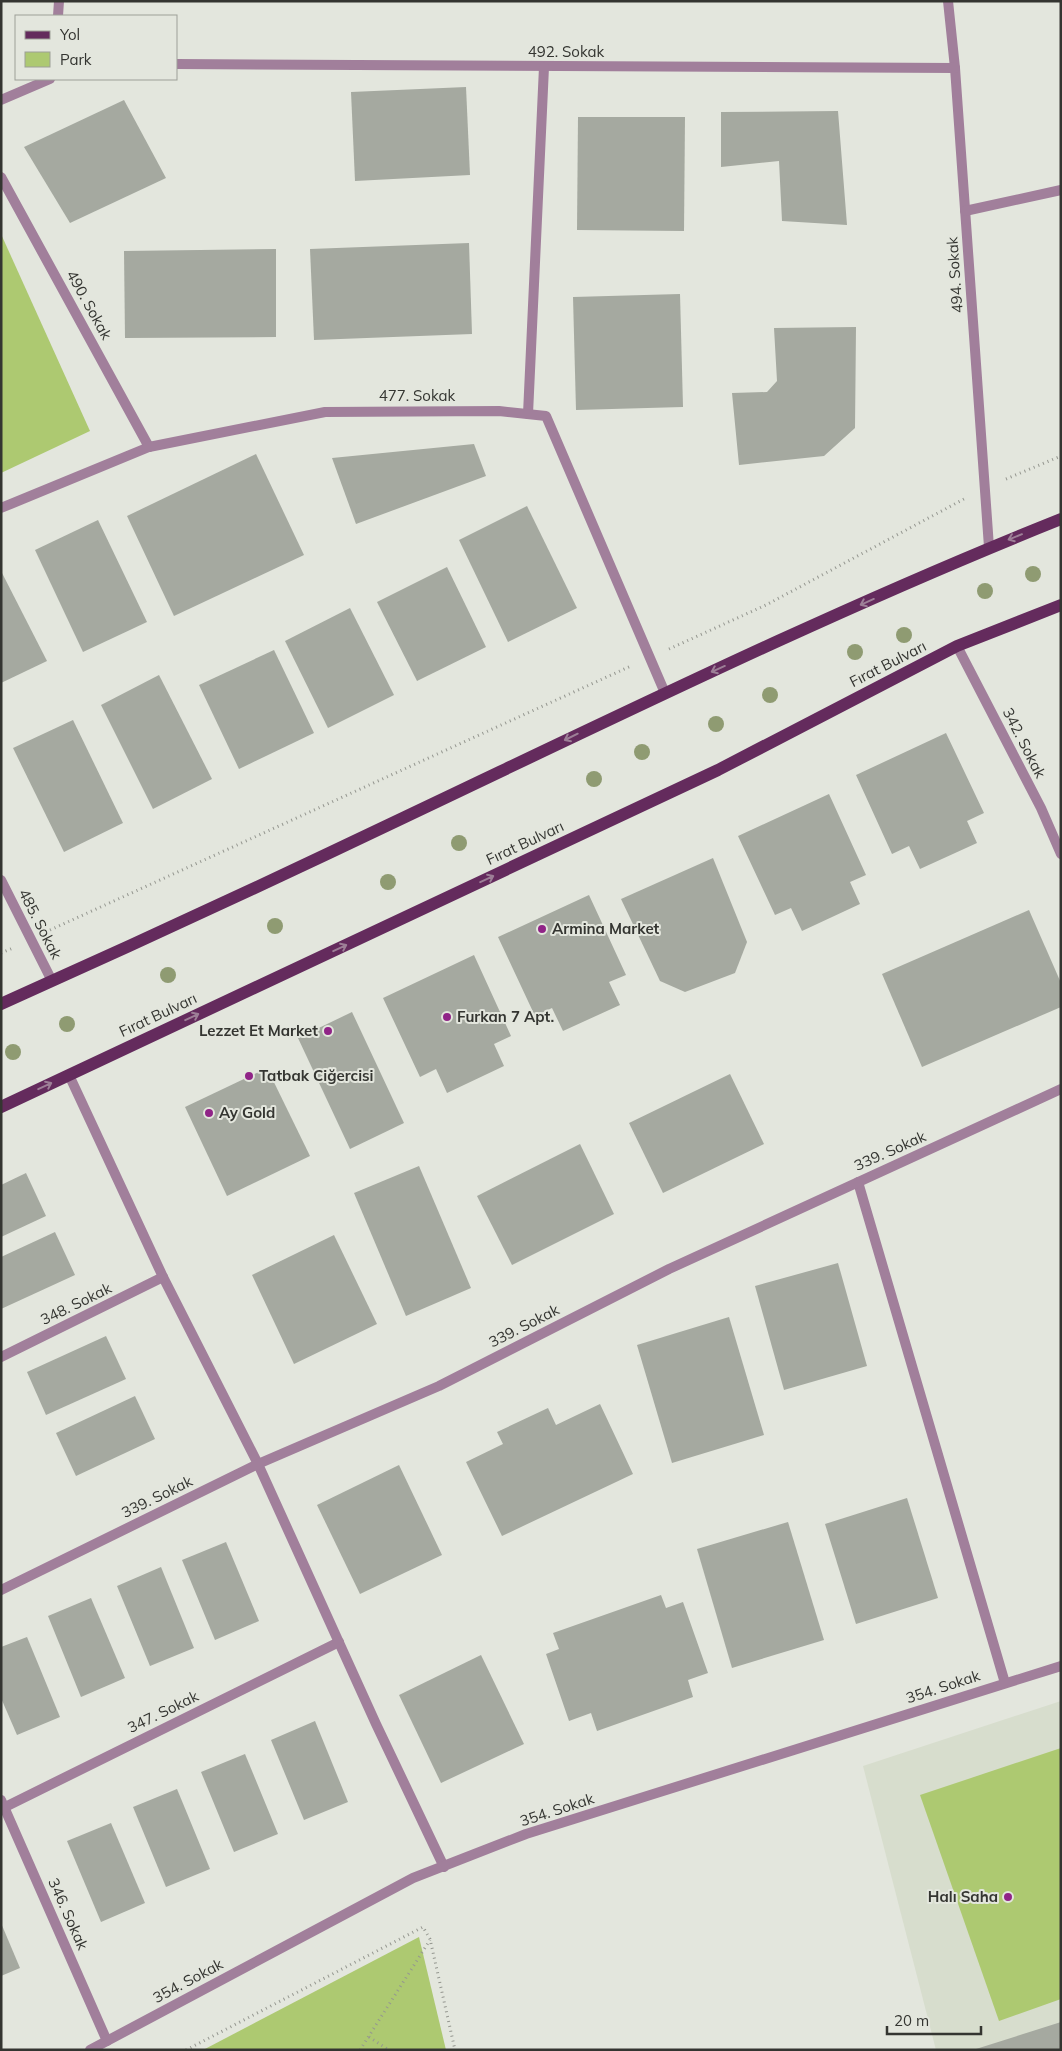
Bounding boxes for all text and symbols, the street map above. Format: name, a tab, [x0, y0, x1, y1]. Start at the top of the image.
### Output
legend	[15, 15, 178, 80]
text: Yol	[59, 25, 80, 44]
street label: 492. Sokak	[528, 42, 605, 61]
text: Park	[60, 50, 92, 69]
street label: 494. Sokak	[942, 236, 967, 314]
street label: 490. Sokak	[63, 267, 116, 343]
street label: 477. Sokak	[379, 386, 456, 405]
one-way arrow	[1008, 533, 1023, 542]
one-way arrow	[860, 598, 875, 608]
street label: Fırat Bulvarı	[846, 636, 929, 691]
one-way arrow	[711, 664, 726, 674]
street label: 342. Sokak	[999, 704, 1050, 781]
one-way arrow	[564, 733, 579, 743]
street label: Fırat Bulvarı	[483, 816, 567, 869]
one-way arrow	[479, 874, 494, 883]
street label: 485. Sokak	[15, 885, 66, 962]
place label: Armina Market	[552, 919, 660, 938]
marker: Armina Market	[536, 923, 548, 935]
one-way arrow	[332, 943, 347, 953]
street label: Fırat Bulvarı	[116, 988, 200, 1041]
place label: Furkan 7 Apt.	[457, 1007, 554, 1026]
one-way arrow	[184, 1011, 199, 1021]
marker: Furkan 7 Apt.	[441, 1011, 453, 1023]
place label: Lezzet Et Market	[199, 1021, 318, 1040]
marker: Lezzet Et Market	[322, 1025, 334, 1037]
place label: Tatbak Ciğercisi	[259, 1066, 374, 1085]
marker: Tatbak Ciğercisi	[243, 1070, 255, 1082]
one-way arrow	[38, 1081, 53, 1091]
place label: Ay Gold	[219, 1103, 275, 1122]
marker: Ay Gold	[203, 1107, 215, 1119]
street label: 339. Sokak	[851, 1126, 929, 1175]
street label: 348. Sokak	[37, 1278, 115, 1329]
street label: 339. Sokak	[485, 1300, 562, 1351]
street label: 339. Sokak	[118, 1471, 196, 1522]
street label: 354. Sokak	[903, 1666, 982, 1707]
street label: 347. Sokak	[124, 1686, 202, 1737]
street label: 354. Sokak	[517, 1789, 596, 1830]
street label: 346. Sokak	[44, 1875, 93, 1953]
place label: Halı Saha	[928, 1887, 998, 1906]
marker: Halı Saha	[1002, 1891, 1014, 1903]
street label: 354. Sokak	[149, 1954, 226, 2007]
scale bar	[887, 2004, 981, 2036]
text: 20 m	[894, 2011, 929, 2030]

